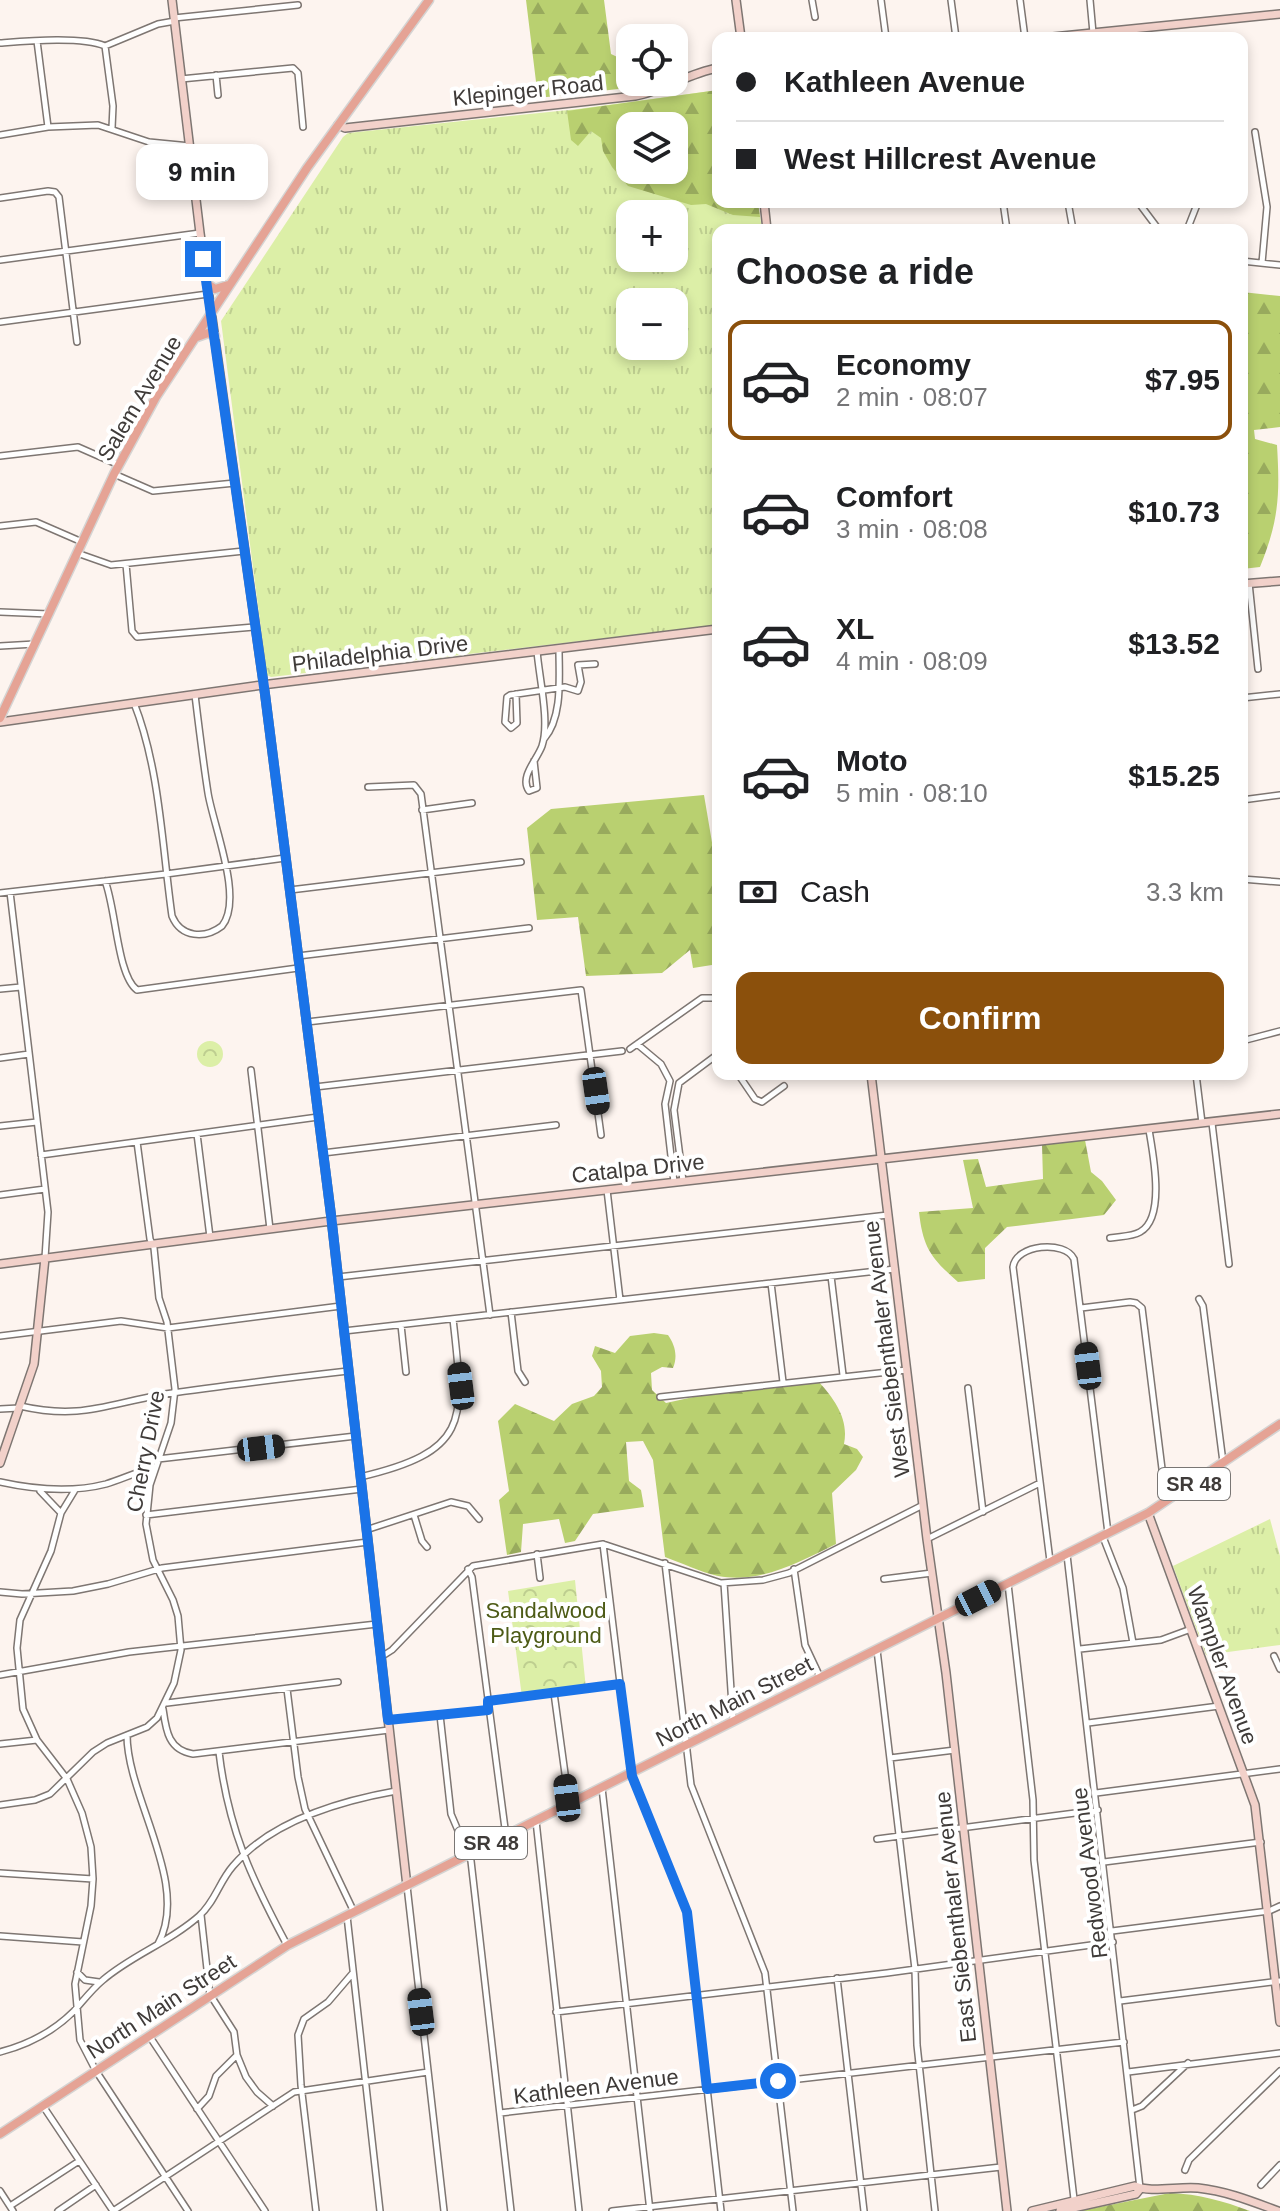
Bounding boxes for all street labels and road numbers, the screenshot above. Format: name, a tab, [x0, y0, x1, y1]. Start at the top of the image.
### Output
street label: Klepinger Road	[451, 70, 605, 111]
street label: Salem Avenue	[92, 331, 187, 465]
street label: Philadelphia Drive	[291, 630, 470, 677]
street label: Catalpa Drive	[570, 1149, 706, 1188]
street label: West Siebenthaler Avenue	[858, 1219, 915, 1479]
street label: Cherry Drive	[121, 1388, 170, 1514]
road number: SR 48	[1158, 1468, 1230, 1500]
street label: Wampler Avenue	[1182, 1583, 1263, 1748]
street label: North Main Street	[652, 1651, 817, 1752]
street label: Redwood Avenue	[1067, 1786, 1112, 1960]
street label: East Siebenthaler Avenue	[930, 1790, 981, 2044]
road number: SR 48	[455, 1827, 527, 1859]
street label: North Main Street	[82, 1949, 240, 2064]
street label: Kathleen Avenue	[512, 2064, 680, 2109]

